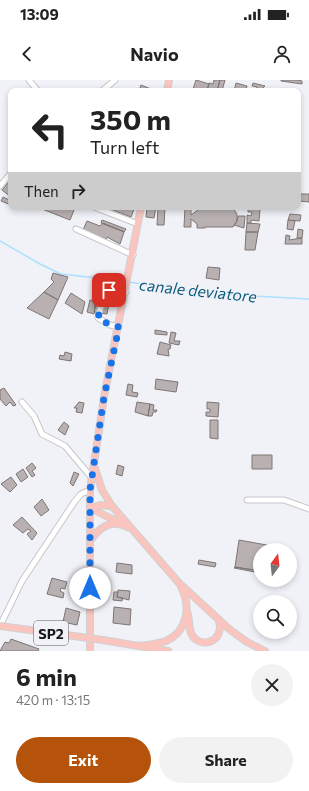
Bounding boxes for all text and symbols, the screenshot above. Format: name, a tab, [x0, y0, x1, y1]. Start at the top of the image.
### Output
text: 13:09	[20, 5, 59, 23]
icon: back	[16, 43, 38, 65]
text: Navio	[130, 43, 179, 65]
icon: person	[271, 43, 293, 65]
text: 350 m	[90, 102, 171, 136]
icon: left	[24, 104, 76, 156]
text: Turn left	[90, 136, 159, 158]
icon: right	[67, 180, 89, 202]
text: Then	[24, 182, 59, 200]
pin	[92, 273, 126, 307]
water label: canale deviatore	[138, 274, 258, 306]
icon: arrive	[98, 279, 120, 301]
north arrow	[253, 543, 297, 587]
map controls	[253, 543, 297, 639]
position arrow	[69, 567, 111, 609]
button: search	[253, 595, 297, 639]
road number: SP2	[34, 621, 68, 645]
text: 6 min	[16, 662, 77, 691]
button: close	[251, 664, 293, 706]
text: 420 m · 13:15	[16, 692, 90, 708]
button: Exit	[16, 737, 151, 783]
button: Share	[159, 737, 293, 783]

